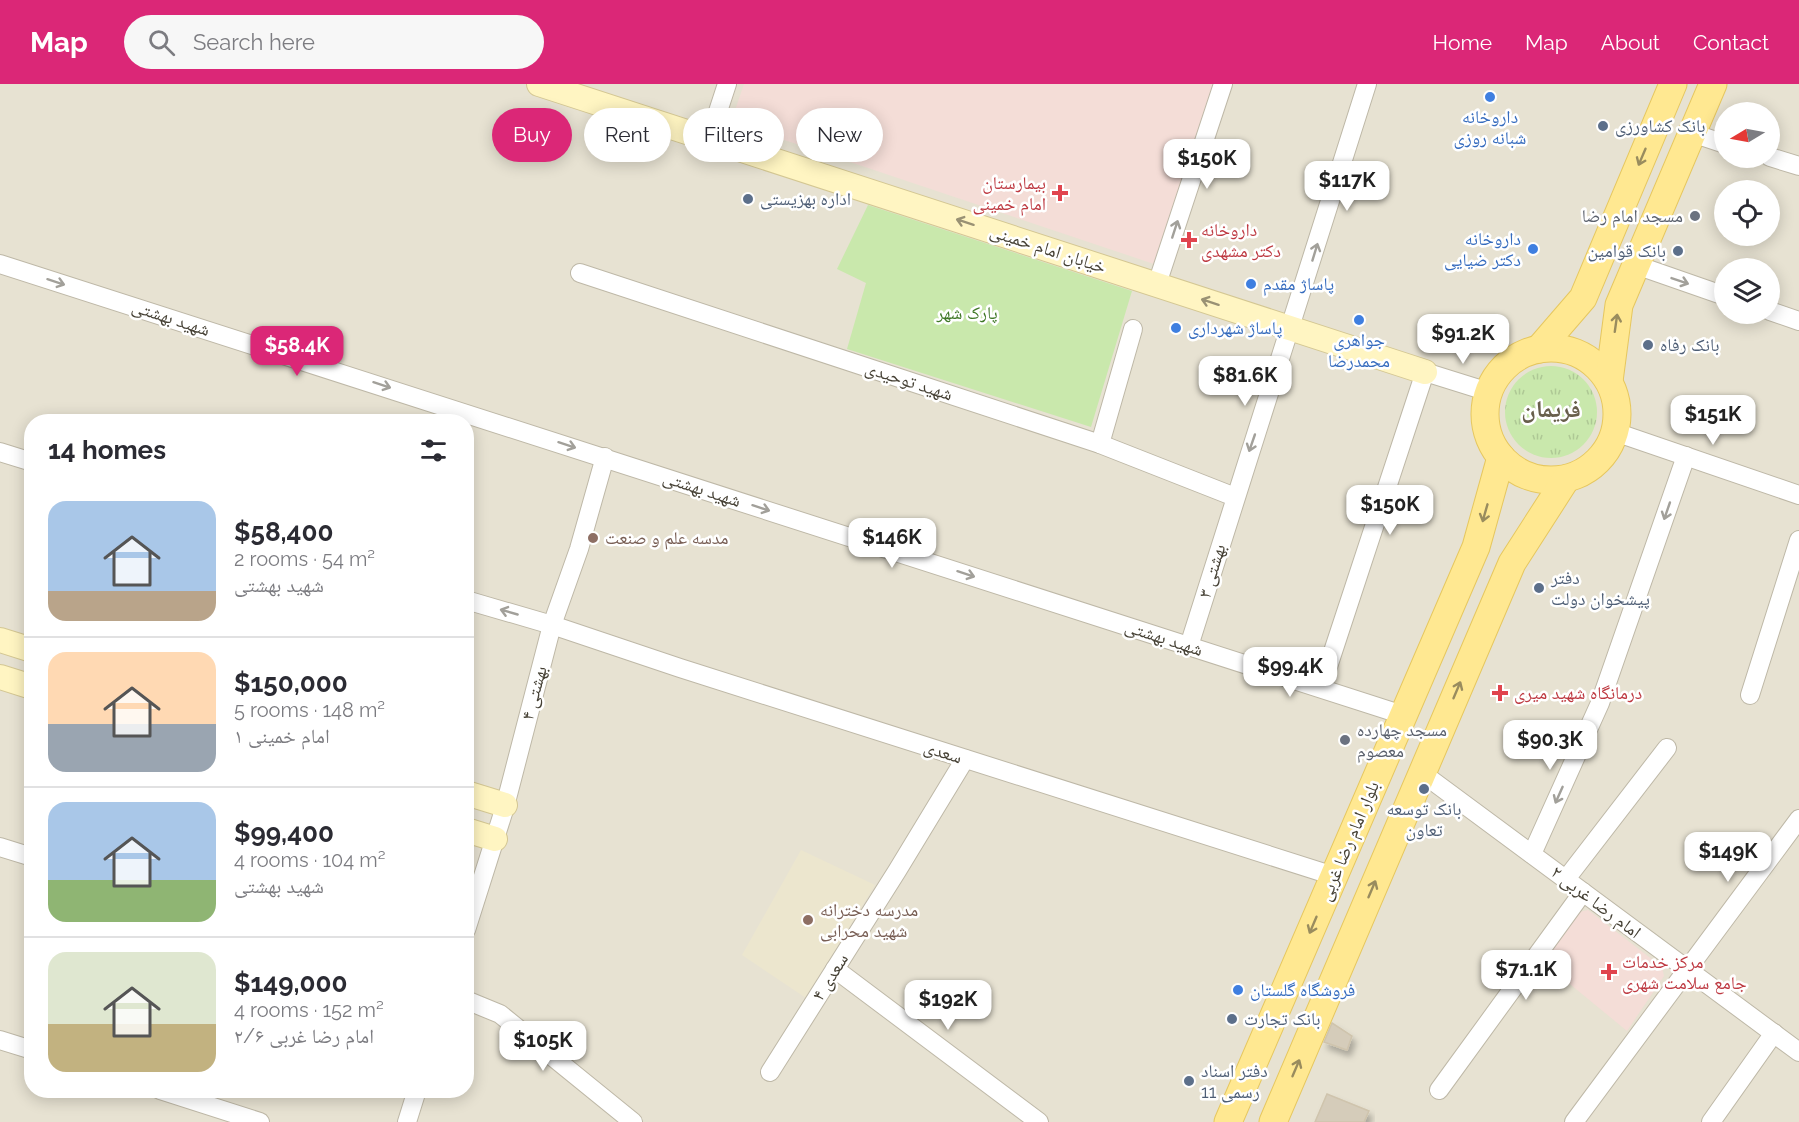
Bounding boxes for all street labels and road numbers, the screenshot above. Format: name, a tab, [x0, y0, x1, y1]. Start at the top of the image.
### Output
street label: خیابان امام خمینی	[987, 220, 1109, 279]
street label: شهید بهشتی	[129, 295, 213, 341]
street label: شهید توحیدی	[863, 357, 955, 405]
street label: شهید بهشتی	[660, 466, 744, 512]
street label: بهشتی ۳	[1193, 541, 1231, 601]
street label: شهید بهشتی	[1122, 615, 1206, 661]
street label: بهشتی ۴	[516, 663, 552, 723]
street label: سعدی	[921, 736, 965, 768]
street label: بلوار امام رضا غربی	[1314, 778, 1385, 905]
street label: امام رضا غربی ۲	[1546, 861, 1645, 944]
street label: سعدی ۴	[807, 949, 853, 1005]

